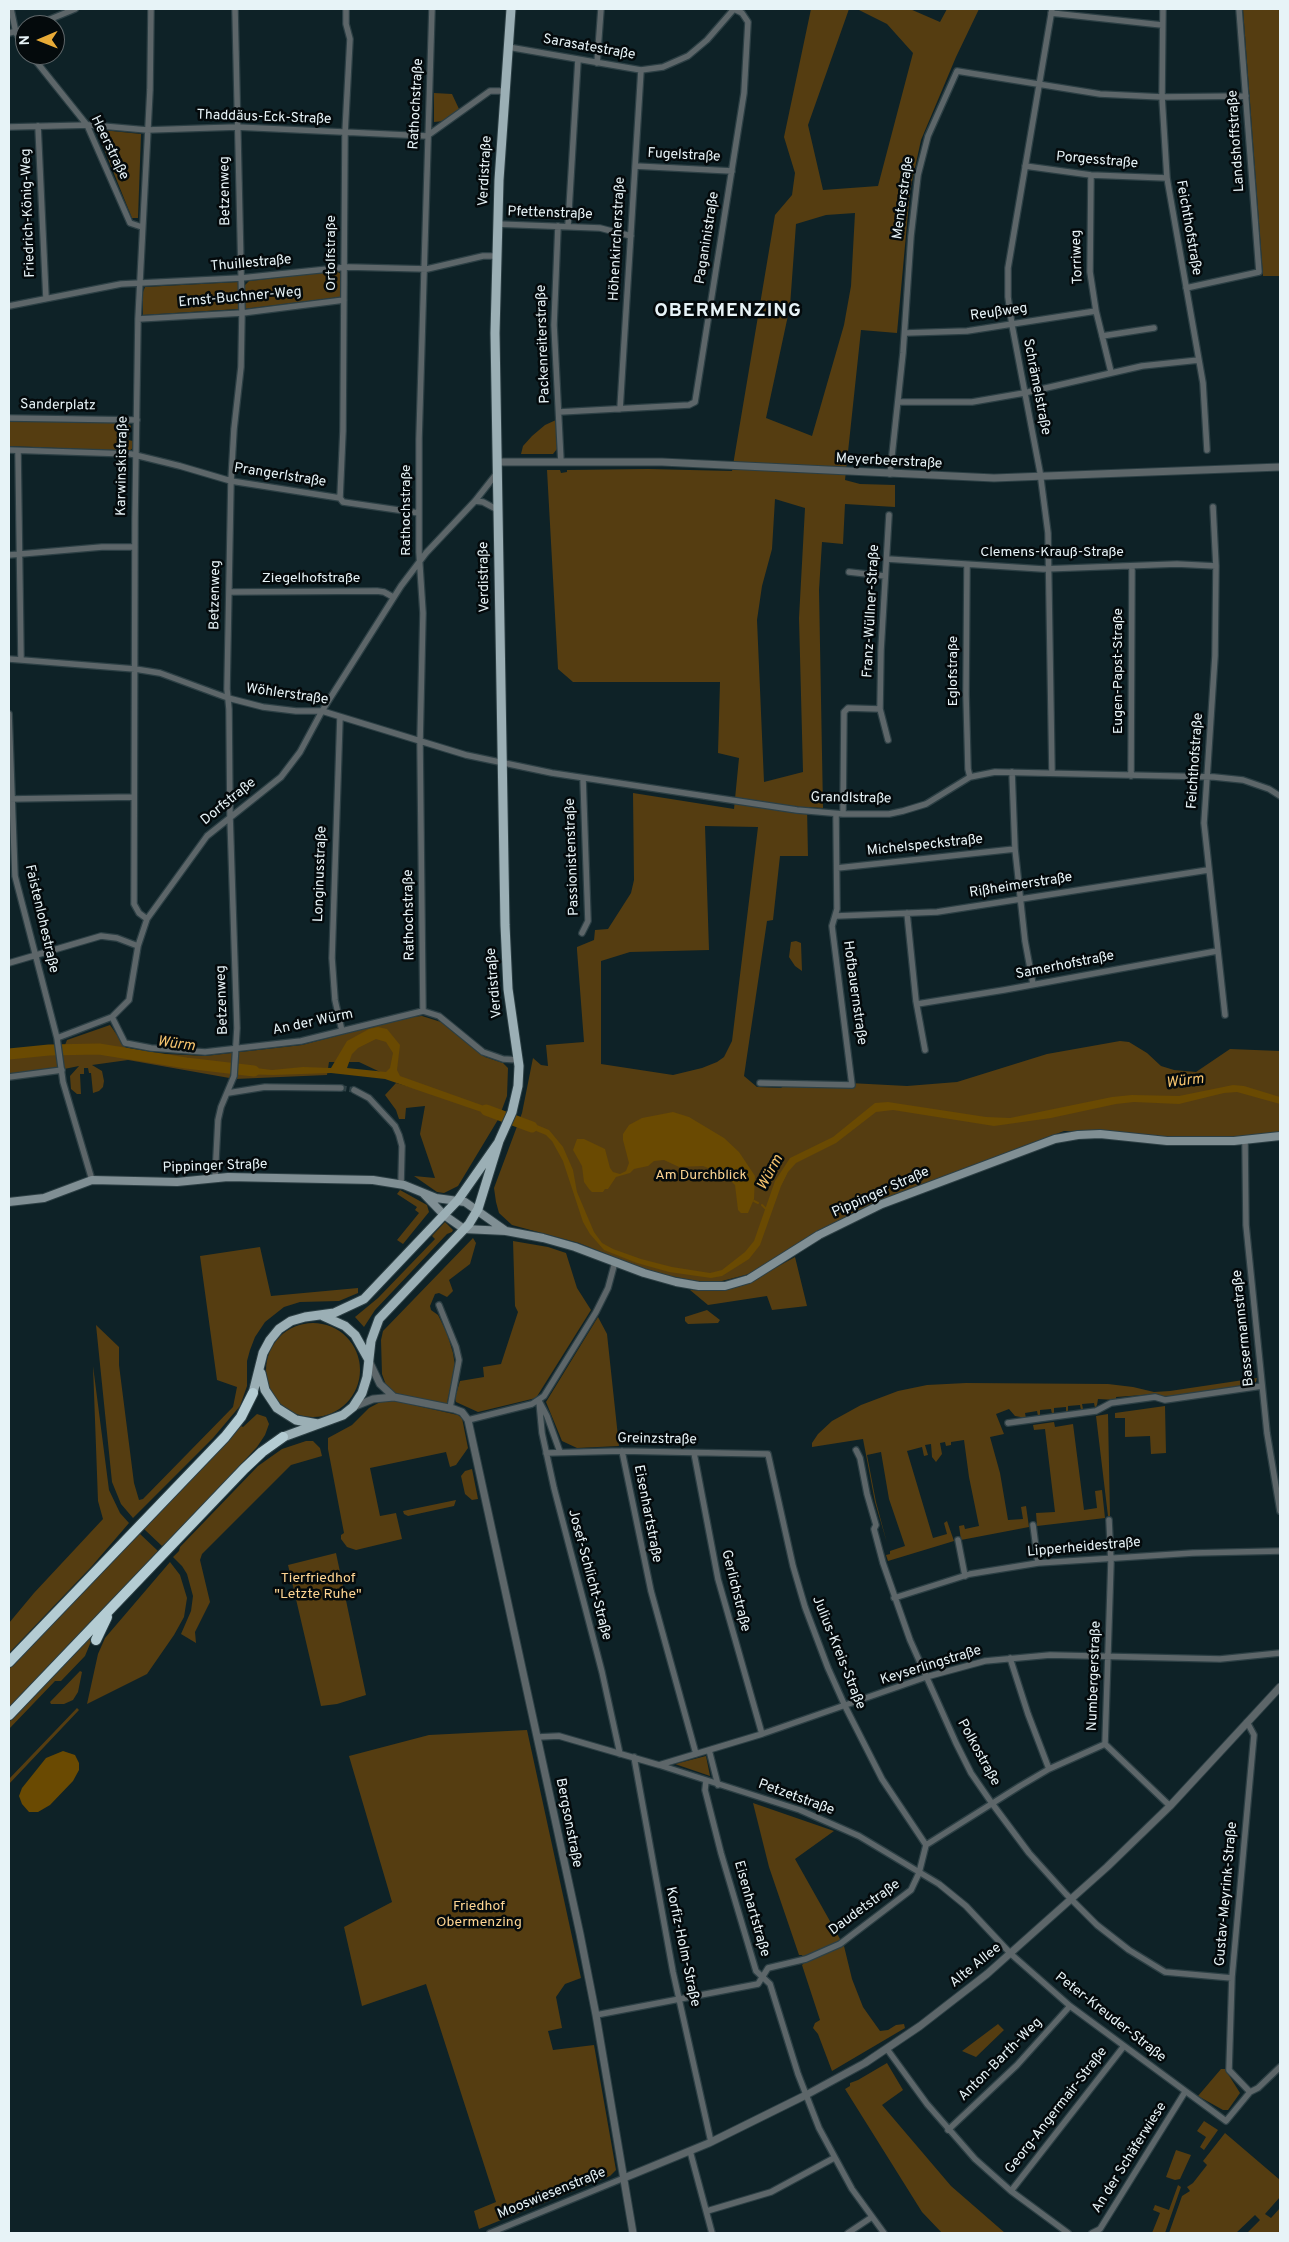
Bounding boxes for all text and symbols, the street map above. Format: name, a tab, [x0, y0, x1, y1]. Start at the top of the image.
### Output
north arrow	[15, 15, 65, 65]
street label: Sarasatestraße	[541, 32, 637, 64]
text: N	[17, 35, 34, 45]
street label: Rathochstraße	[406, 58, 428, 150]
street label: Landshoffstraße	[1225, 89, 1249, 193]
street label: Thaddäus-Eck-Straße	[196, 107, 332, 129]
street label: Heerstraße	[86, 113, 132, 183]
street label: Verdistraße	[476, 135, 496, 207]
street label: Fugelstraße	[647, 146, 721, 166]
street label: Friedrich-König-Weg	[18, 148, 40, 278]
street label: Porgesstraße	[1055, 149, 1139, 173]
street label: Menterstraße	[890, 155, 918, 241]
street label: Betzenweg	[217, 156, 235, 226]
street label: Höhenkircherstraße	[606, 176, 630, 302]
street label: Feichthofstraße	[1171, 179, 1205, 277]
street label: Paganinistraße	[692, 191, 724, 285]
street label: Pfettenstraße	[507, 204, 593, 224]
street label: Ortolfstraße	[324, 215, 340, 291]
street label: Torriweg	[1069, 229, 1087, 285]
street label: Thuillestraße	[210, 252, 292, 276]
street label: Ernst-Buchner-Weg	[178, 284, 302, 312]
street label: Packenreiterstraße	[534, 284, 554, 404]
district label: OBERMENZING	[653, 301, 803, 323]
street label: Reußweg	[969, 301, 1029, 325]
street label: Schrämelstraße	[1018, 337, 1054, 437]
street label: Sanderplatz	[20, 397, 96, 415]
street label: Karwinskistraße	[114, 416, 132, 516]
street label: Meyerbeerstraße	[835, 451, 943, 473]
street label: Prangerlstraße	[233, 460, 327, 492]
street label: Rathochstraße	[399, 464, 415, 556]
street label: Verdistraße	[476, 541, 494, 613]
street label: Franz-Wüllner-Straße	[860, 544, 884, 678]
street label: Clemens-Krauß-Straße	[980, 545, 1124, 561]
street label: Betzenweg	[207, 560, 225, 630]
street label: Ziegelhofstraße	[262, 571, 360, 587]
street label: Eugen-Papst-Straße	[1111, 608, 1127, 734]
street label: Eglofstraße	[946, 636, 962, 706]
street label: Wöhlerstraße	[245, 681, 329, 709]
street label: Feichthofstraße	[1184, 712, 1208, 810]
street label: Dorfstraße	[198, 775, 260, 829]
street label: Grandlstraße	[810, 790, 892, 808]
street label: Passionistenstraße	[563, 798, 583, 916]
street label: Longinusstraße	[311, 826, 331, 922]
street label: Michelspeckstraße	[866, 832, 984, 860]
street label: Faistenlohestraße	[20, 863, 62, 975]
street label: Rathochstraße	[401, 869, 419, 961]
street label: Rißheimerstraße	[968, 870, 1074, 902]
street label: Hofbauernstraße	[838, 940, 870, 1046]
street label: Verdistraße	[484, 947, 506, 1019]
street label: Samerhofstraße	[1014, 948, 1116, 984]
street label: Betzenweg	[213, 965, 233, 1035]
street label: An der Würm	[271, 1006, 355, 1040]
water label: Würm	[156, 1033, 196, 1057]
water label: Würm	[1165, 1071, 1205, 1093]
water label: Würm	[754, 1152, 788, 1194]
street label: Pippinger Straße	[162, 1157, 268, 1177]
street label: Pippinger Straße	[830, 1164, 932, 1222]
park label: Am Durchblick	[655, 1168, 747, 1184]
street label: Bassermannstraße	[1230, 1269, 1258, 1387]
street label: Greinzstraße	[617, 1431, 697, 1449]
street label: Eisenhartstraße	[629, 1464, 665, 1564]
street label: Josef-Schlicht-Straße	[563, 1508, 615, 1642]
street label: Lipperheidestraße	[1027, 1535, 1141, 1561]
street label: Gerlichstraße	[717, 1548, 753, 1634]
park label: Tierfriedhof "Letzte Ruhe"	[274, 1571, 362, 1604]
street label: Julius-Kreis-Straße	[808, 1594, 868, 1712]
street label: Numbergerstraße	[1085, 1621, 1105, 1731]
street label: Keyserlingstraße	[878, 1643, 984, 1689]
street label: Polkostraße	[953, 1717, 1003, 1789]
street label: Petzetstraße	[756, 1776, 836, 1820]
street label: Bergsonstraße	[551, 1777, 585, 1869]
street label: Gustav-Meyrink-Straße	[1212, 1821, 1242, 1967]
street label: Eisenhartstraße	[729, 1859, 773, 1959]
street label: Daudetstraße	[826, 1877, 904, 1939]
street label: Korfiz-Holm-Straße	[661, 1886, 703, 2008]
park label: Friedhof Obermenzing	[436, 1899, 522, 1931]
street label: Alte Allee	[947, 1940, 1005, 1992]
street label: Peter-Kreuder-Straße	[1051, 1969, 1169, 2067]
street label: Anton-Barth-Weg	[956, 2015, 1046, 2105]
street label: Georg-Angermair-Straße	[1002, 2044, 1112, 2178]
street label: An der Schäferwiese	[1089, 2099, 1171, 2217]
street label: Mooswiesenstraße	[495, 2165, 609, 2223]

